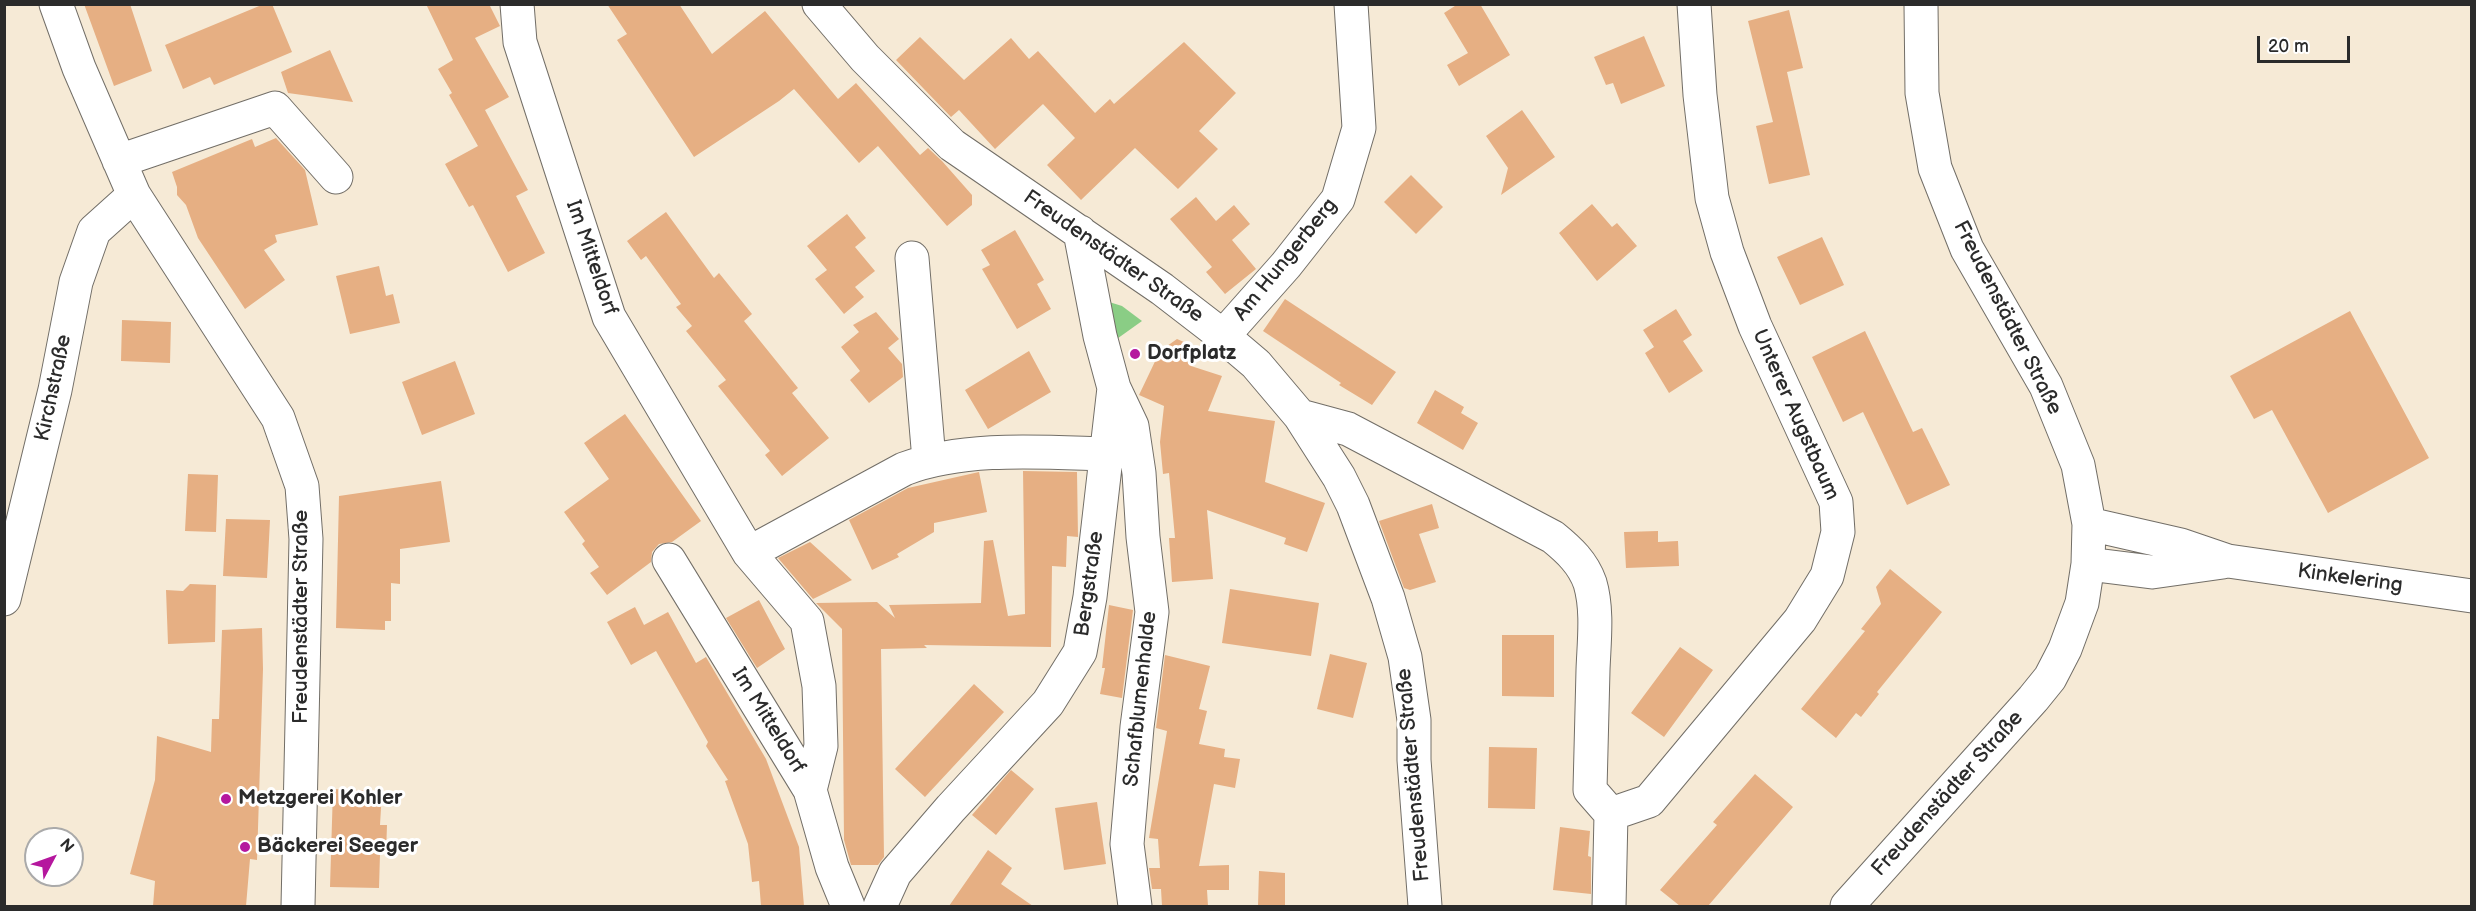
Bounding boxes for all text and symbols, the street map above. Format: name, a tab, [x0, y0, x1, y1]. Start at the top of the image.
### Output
scale bar	[2260, 24, 2353, 62]
text: 20 m	[2268, 36, 2309, 57]
street label: Freudenstädter Straße	[1018, 185, 1208, 329]
street label: Am Hungerberg	[1229, 194, 1343, 326]
street label: Im Mitteldorf	[560, 197, 622, 319]
street label: Freudenstädter Straße	[1947, 217, 2067, 419]
street label: Unterer Augstbaum	[1746, 326, 1844, 504]
street label: Kirchstraße	[30, 332, 78, 444]
place label: Dorfplatz	[1147, 341, 1236, 367]
marker: Dorfplatz	[1128, 347, 1142, 361]
street label: Freudenstädter Straße	[289, 510, 315, 724]
street label: Bergstraße	[1070, 530, 1110, 638]
street label: Kinkelering	[2296, 559, 2404, 599]
street label: Schafblumenhalde	[1119, 610, 1163, 788]
street label: Im Mitteldorf	[726, 663, 810, 779]
street label: Freudenstädter Straße	[1392, 667, 1436, 883]
street label: Freudenstädter Straße	[1867, 706, 2029, 882]
place label: Metzgerei Kohler	[238, 786, 402, 812]
marker: Metzgerei Kohler	[219, 792, 233, 806]
north arrow	[24, 827, 84, 887]
place label: Bäckerei Seeger	[257, 834, 418, 860]
text: N	[55, 835, 78, 857]
marker: Bäckerei Seeger	[238, 840, 252, 854]

